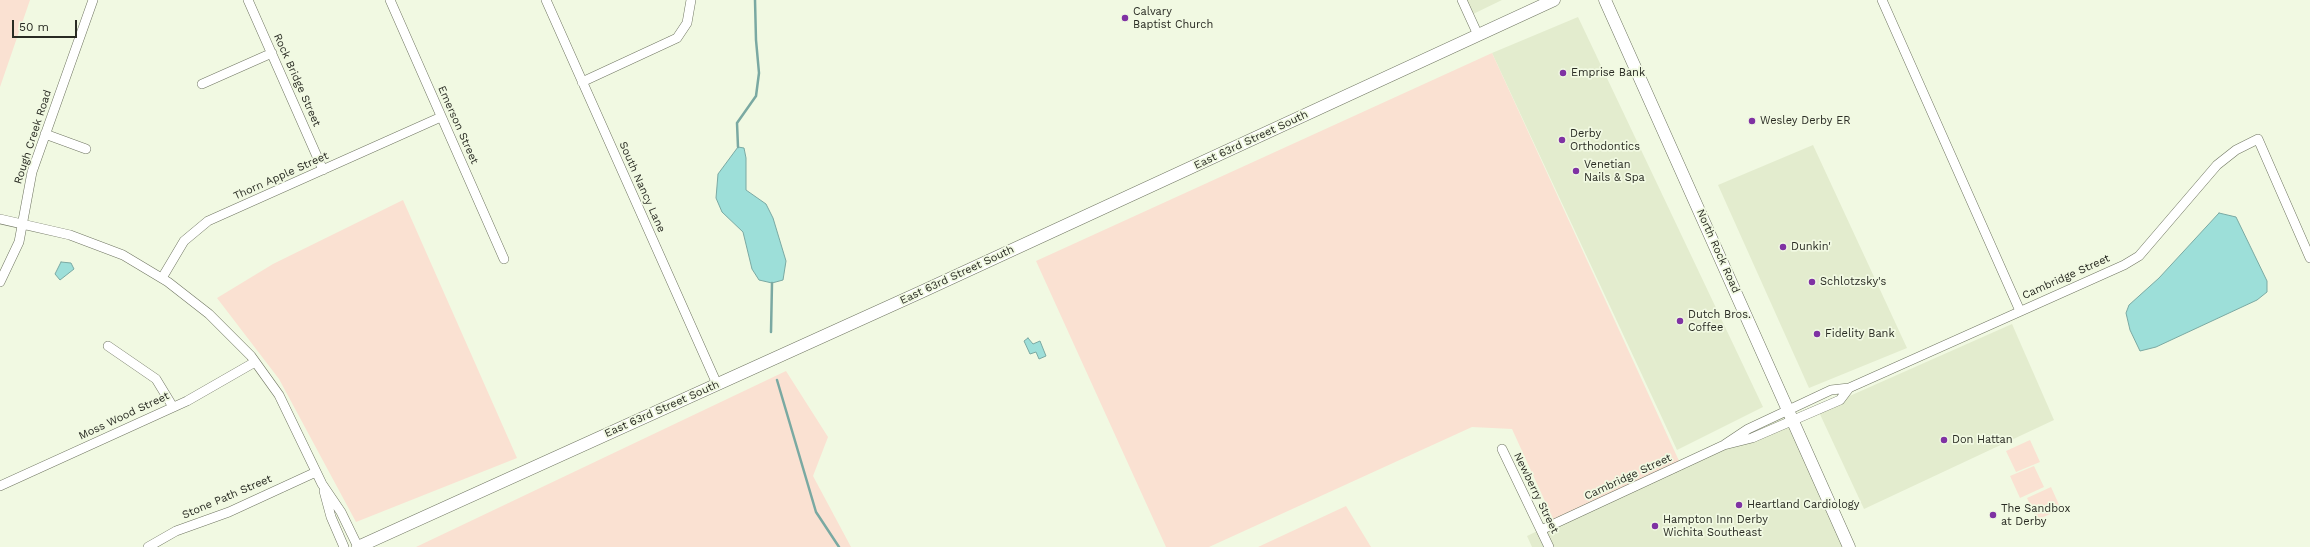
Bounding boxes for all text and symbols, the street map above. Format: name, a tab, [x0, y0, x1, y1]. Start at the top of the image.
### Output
place label: Calvary Baptist Church	[1133, 5, 1213, 31]
scale bar	[14, 12, 79, 38]
marker: Calvary Baptist Church	[1120, 13, 1130, 23]
text: 50 m	[19, 20, 49, 34]
street label: Rock Bridge Street	[271, 31, 323, 129]
place label: Emprise Bank	[1571, 66, 1645, 80]
marker: Emprise Bank	[1558, 68, 1568, 78]
street label: Emerson Street	[435, 84, 481, 166]
street label: Rough Creek Road	[12, 88, 54, 186]
street label: East 63rd Street South	[1192, 108, 1310, 172]
place label: Wesley Derby ER	[1760, 114, 1850, 128]
marker: Wesley Derby ER	[1747, 116, 1757, 126]
place label: Derby Orthodontics	[1570, 127, 1640, 153]
marker: Derby Orthodontics	[1557, 135, 1567, 145]
street label: South Nancy Lane	[616, 140, 668, 234]
street label: Thorn Apple Street	[231, 149, 331, 203]
place label: Venetian Nails & Spa	[1584, 158, 1645, 184]
marker: Venetian Nails & Spa	[1571, 166, 1581, 176]
street label: North Rock Road	[1694, 207, 1742, 295]
place label: Dunkin'	[1791, 240, 1831, 254]
marker: Dunkin'	[1778, 242, 1788, 252]
street label: East 63rd Street South	[898, 243, 1016, 307]
street label: Cambridge Street	[2020, 252, 2112, 302]
place label: Schlotzsky's	[1820, 275, 1886, 289]
marker: Schlotzsky's	[1807, 277, 1817, 287]
place label: Dutch Bros. Coffee	[1688, 308, 1751, 334]
marker: Dutch Bros. Coffee	[1675, 316, 1685, 326]
place label: Fidelity Bank	[1825, 327, 1895, 341]
marker: Fidelity Bank	[1812, 329, 1822, 339]
street label: East 63rd Street South	[603, 378, 721, 440]
street label: Moss Wood Street	[77, 389, 171, 443]
place label: Don Hattan	[1952, 433, 2013, 447]
marker: Don Hattan	[1939, 435, 1949, 445]
street label: Newberry Street	[1511, 450, 1561, 536]
street label: Cambridge Street	[1582, 451, 1674, 503]
street label: Stone Path Street	[180, 472, 274, 522]
place label: Heartland Cardiology	[1747, 498, 1859, 512]
marker: Heartland Cardiology	[1734, 500, 1744, 510]
place label: The Sandbox at Derby	[2001, 502, 2070, 528]
marker: The Sandbox at Derby	[1988, 510, 1998, 520]
place label: Hampton Inn Derby Wichita Southeast	[1663, 513, 1768, 539]
marker: Hampton Inn Derby Wichita Southeast	[1650, 521, 1660, 531]

